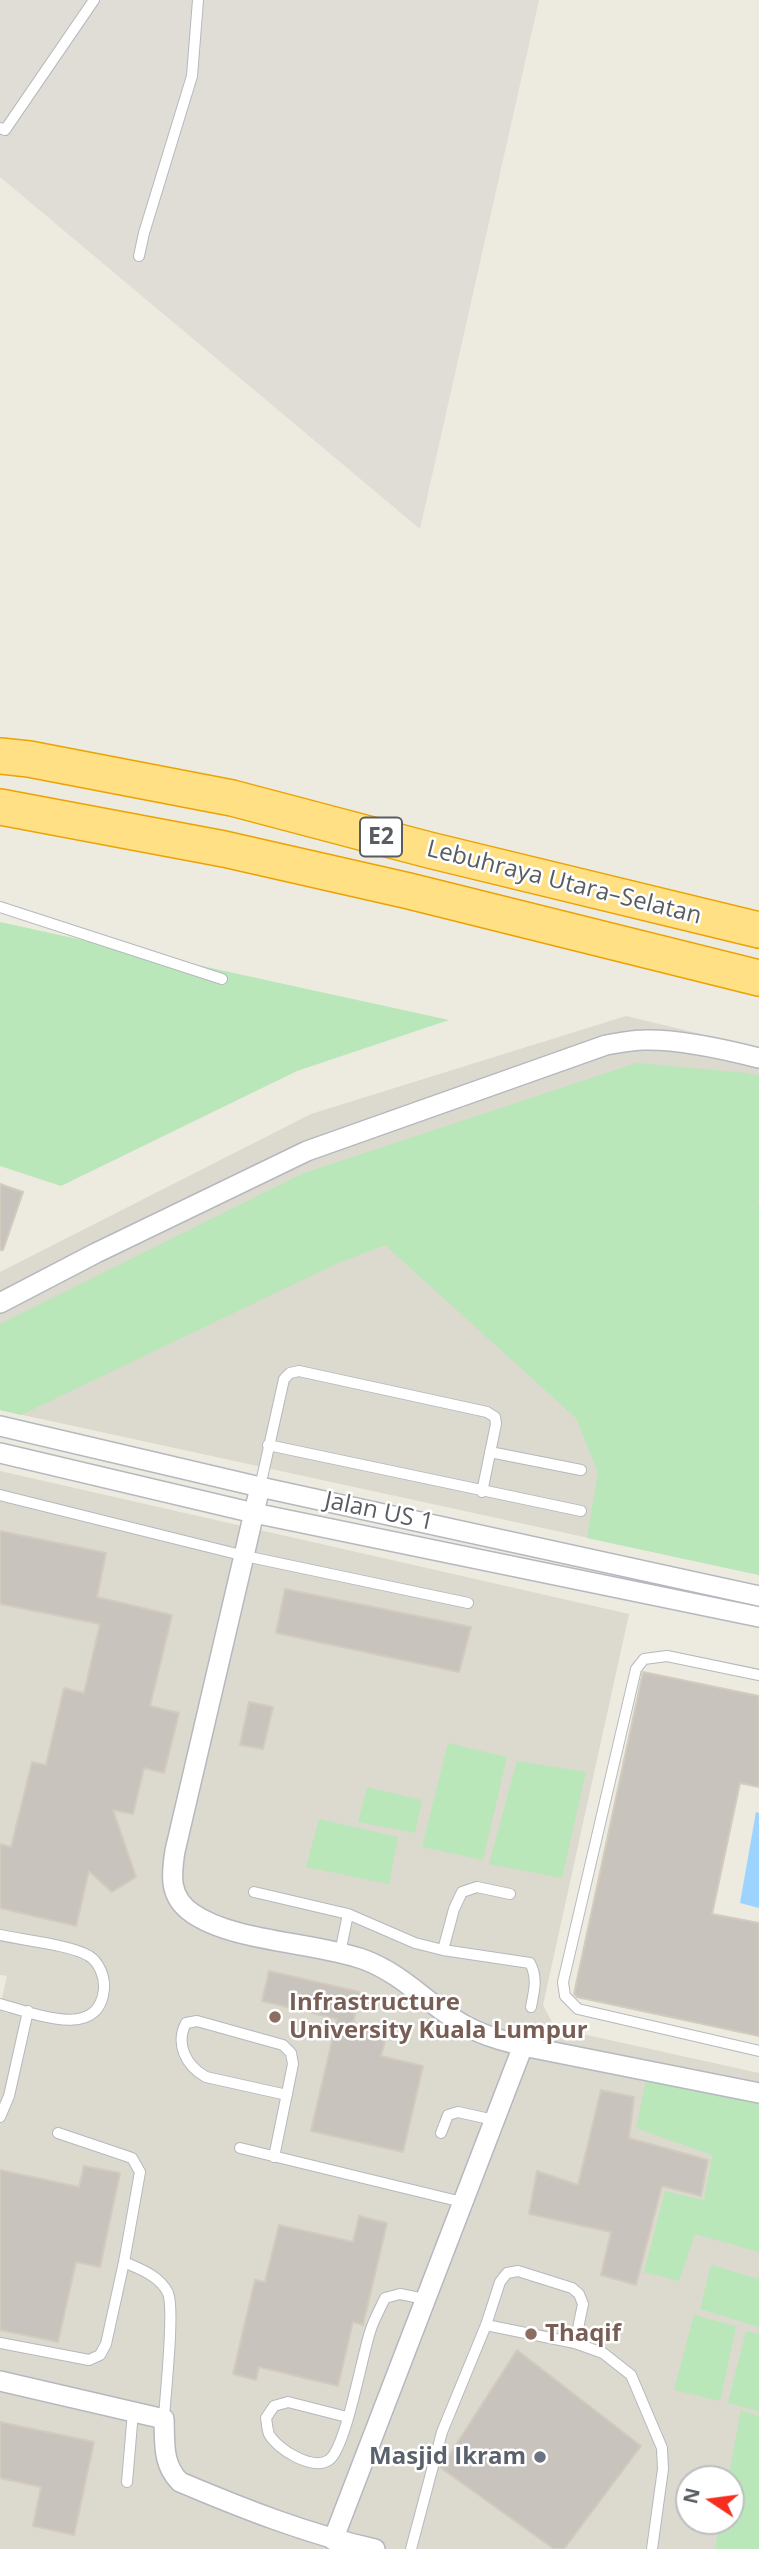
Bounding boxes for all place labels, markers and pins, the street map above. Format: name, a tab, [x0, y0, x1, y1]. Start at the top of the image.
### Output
place label: Infrastructure University Kuala Lumpur	[289, 1989, 588, 2045]
marker: Infrastructure University Kuala Lumpur	[267, 2009, 283, 2025]
place label: Thaqif	[545, 2320, 621, 2348]
marker: Thaqif	[523, 2326, 539, 2342]
place label: Masjid Ikram	[369, 2443, 526, 2471]
marker: Masjid Ikram	[532, 2449, 548, 2465]

